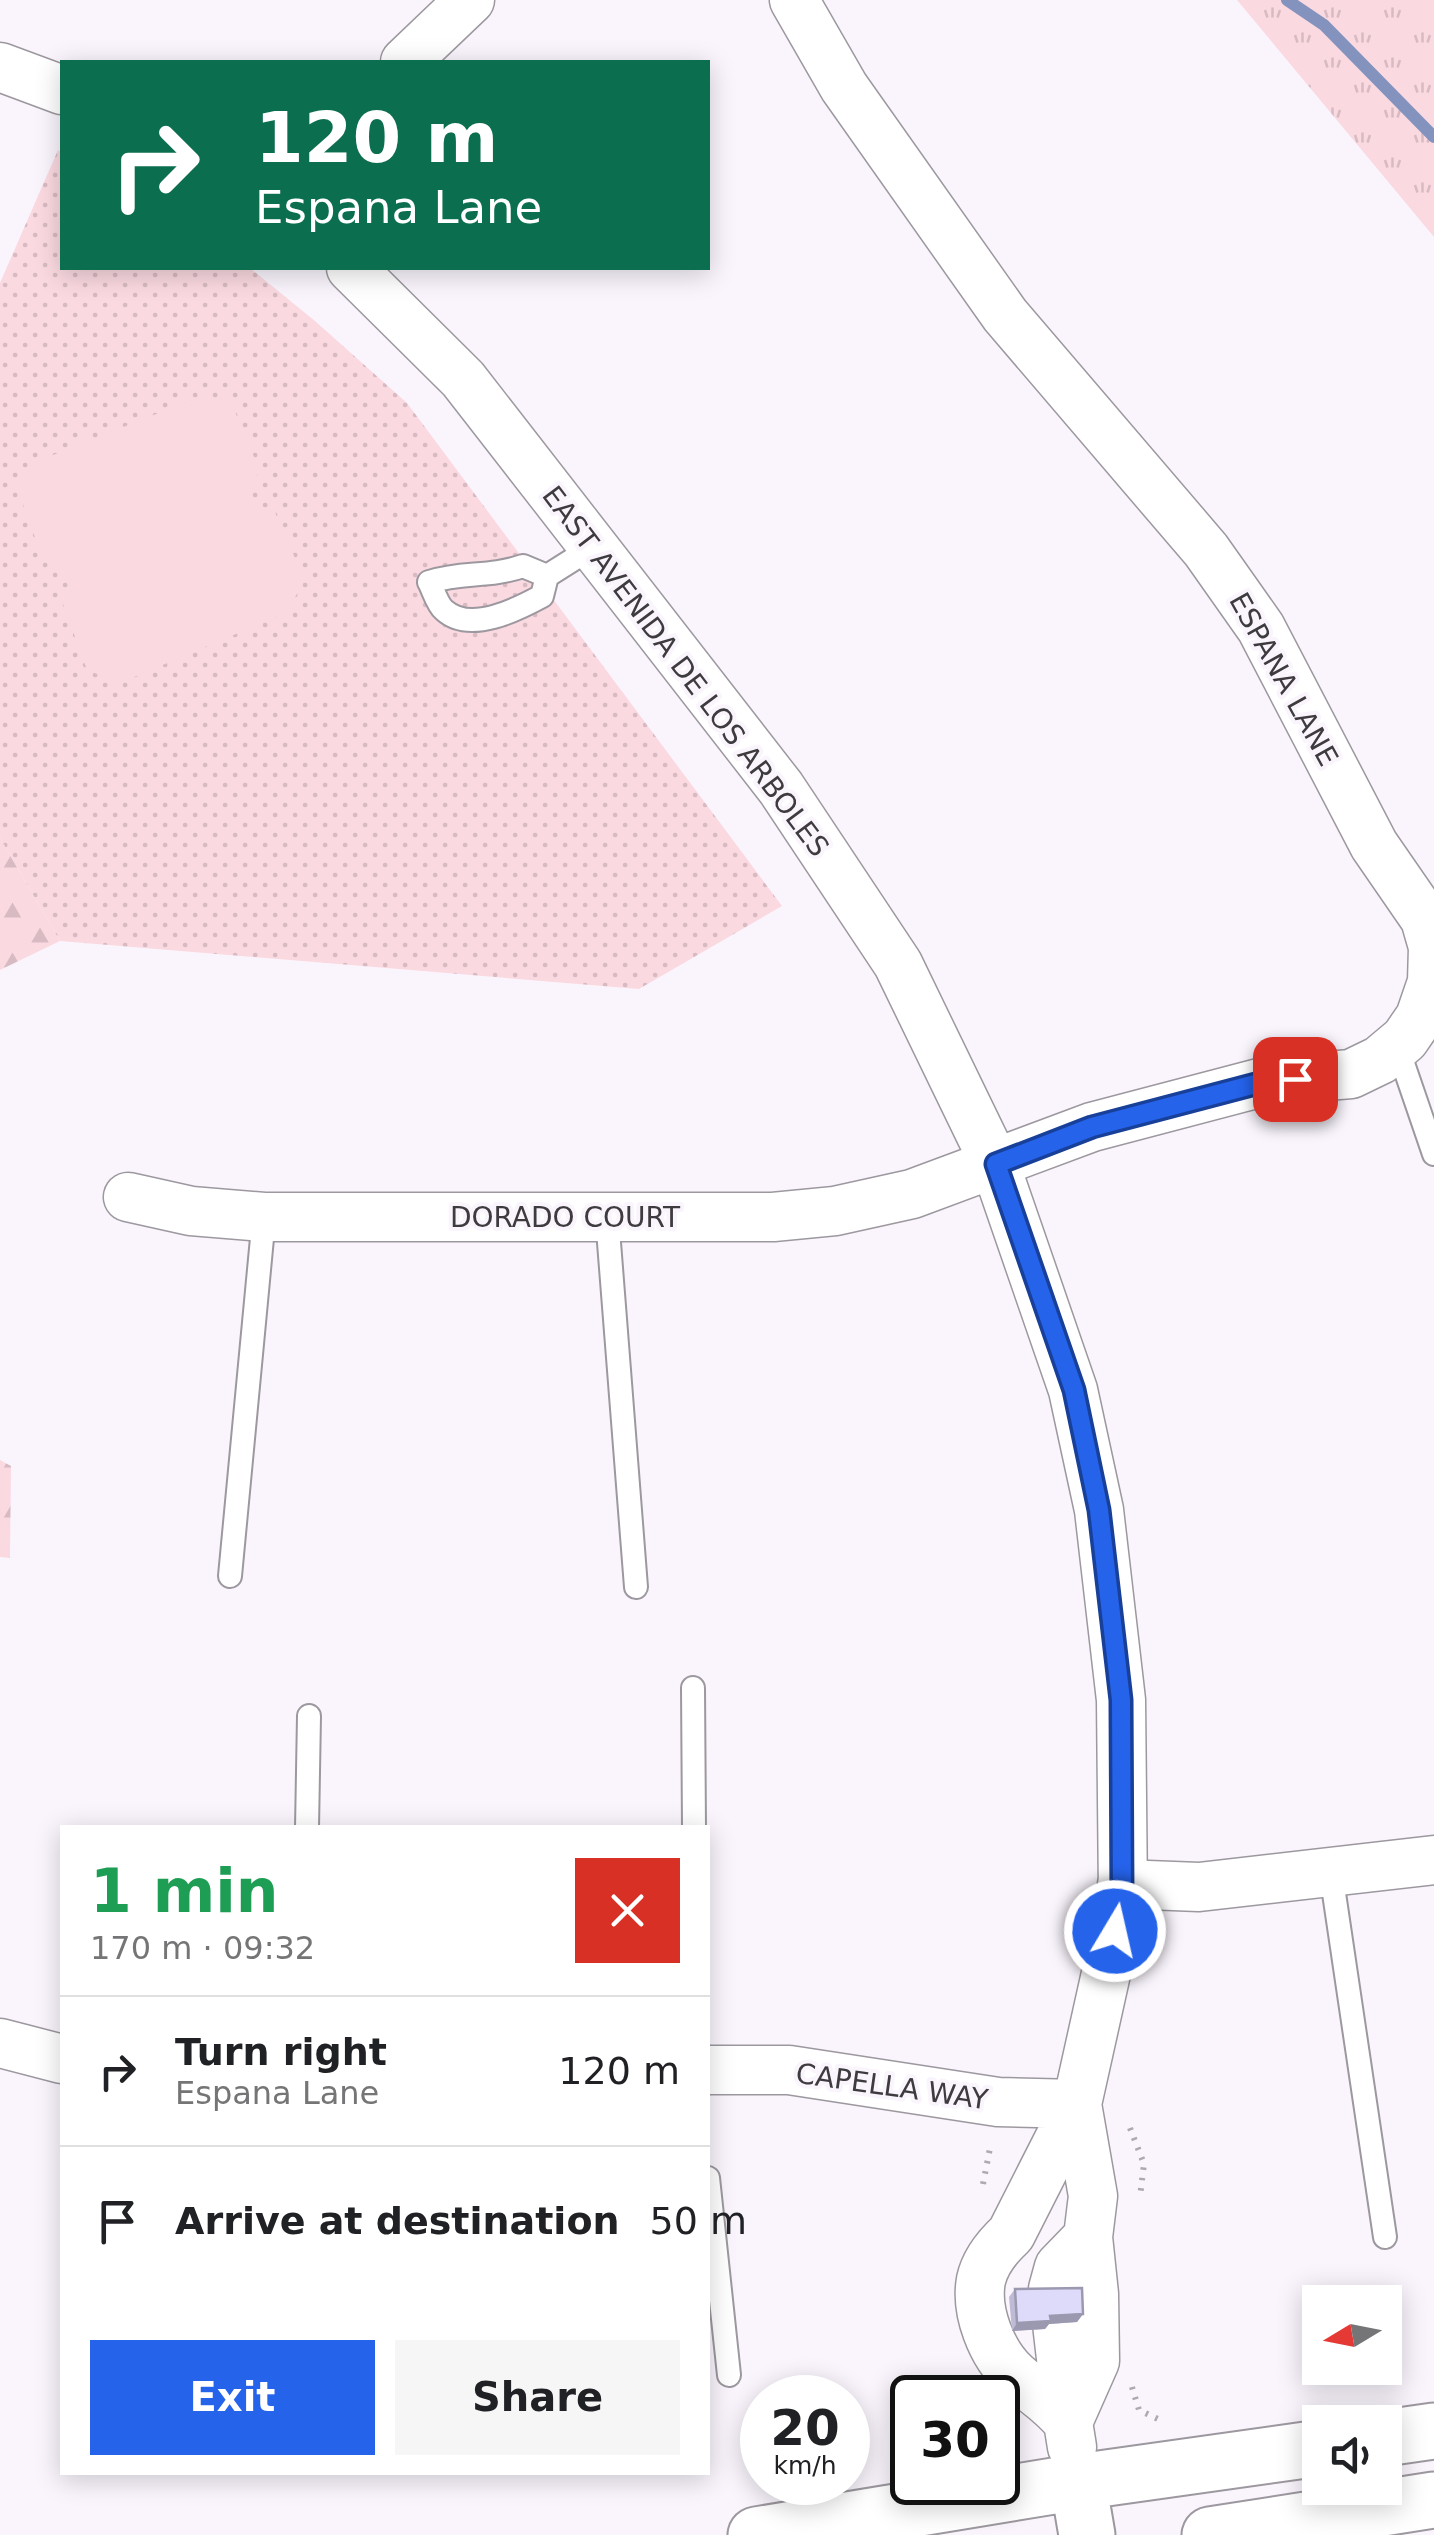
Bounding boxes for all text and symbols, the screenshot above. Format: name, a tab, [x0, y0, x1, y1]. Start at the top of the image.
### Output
text: 120 m	[255, 97, 498, 179]
icon: right	[90, 100, 220, 230]
text: Espana Lane	[255, 181, 542, 234]
street label: EAST AVENIDA DE LOS ARBOLES	[535, 480, 836, 863]
street label: ESPANA LANE	[1222, 587, 1345, 772]
pin	[1253, 1037, 1338, 1122]
icon: arrive	[1268, 1052, 1323, 1107]
street label: DORADO COURT	[450, 1201, 681, 1234]
text: 1 min	[90, 1856, 278, 1926]
button: close	[575, 1858, 680, 1963]
position arrow	[1063, 1879, 1167, 1983]
text: 170 m · 09:32	[90, 1929, 315, 1967]
text: Turn right	[175, 2030, 387, 2074]
icon: right	[90, 2044, 145, 2099]
text: 120 m	[558, 2049, 680, 2093]
street label: CAPELLA WAY	[794, 2057, 991, 2116]
text: Espana Lane	[175, 2074, 379, 2112]
icon: arrive	[90, 2194, 145, 2249]
text: Arrive at destination	[175, 2199, 620, 2243]
text: 50 m	[650, 2199, 747, 2243]
north arrow	[1302, 2285, 1402, 2385]
map controls	[1302, 2285, 1402, 2505]
button: Exit	[90, 2340, 375, 2455]
button: Share	[395, 2340, 680, 2455]
speed limit sign: 30	[890, 2375, 1020, 2505]
text: 20	[770, 2399, 840, 2457]
button: sound	[1302, 2405, 1402, 2505]
text: km/h	[773, 2451, 837, 2480]

